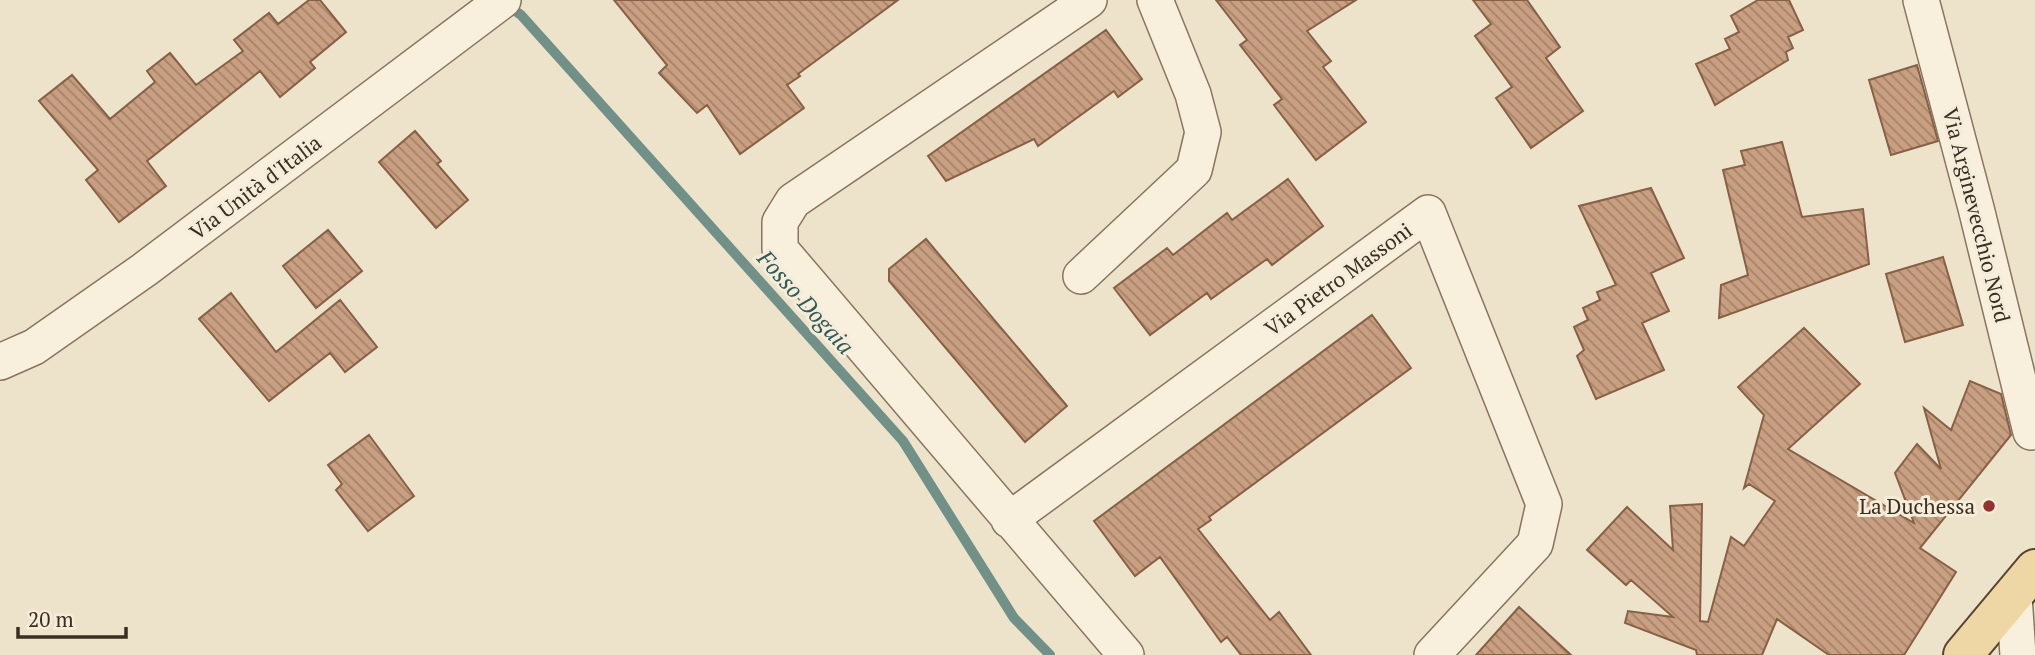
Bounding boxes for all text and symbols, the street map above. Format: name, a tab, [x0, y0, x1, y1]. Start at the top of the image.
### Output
street label: Via Arginevecchio Nord	[1937, 105, 2017, 326]
street label: Via Unità d'Italia	[183, 128, 327, 246]
street label: Via Pietro Massoni	[1259, 216, 1417, 342]
water label: Fosso Dogaia	[750, 242, 861, 361]
place label: La Duchessa	[1859, 492, 1975, 520]
marker: La Duchessa	[1981, 498, 1997, 514]
scale bar	[18, 596, 126, 640]
text: 20 m	[28, 605, 74, 633]

